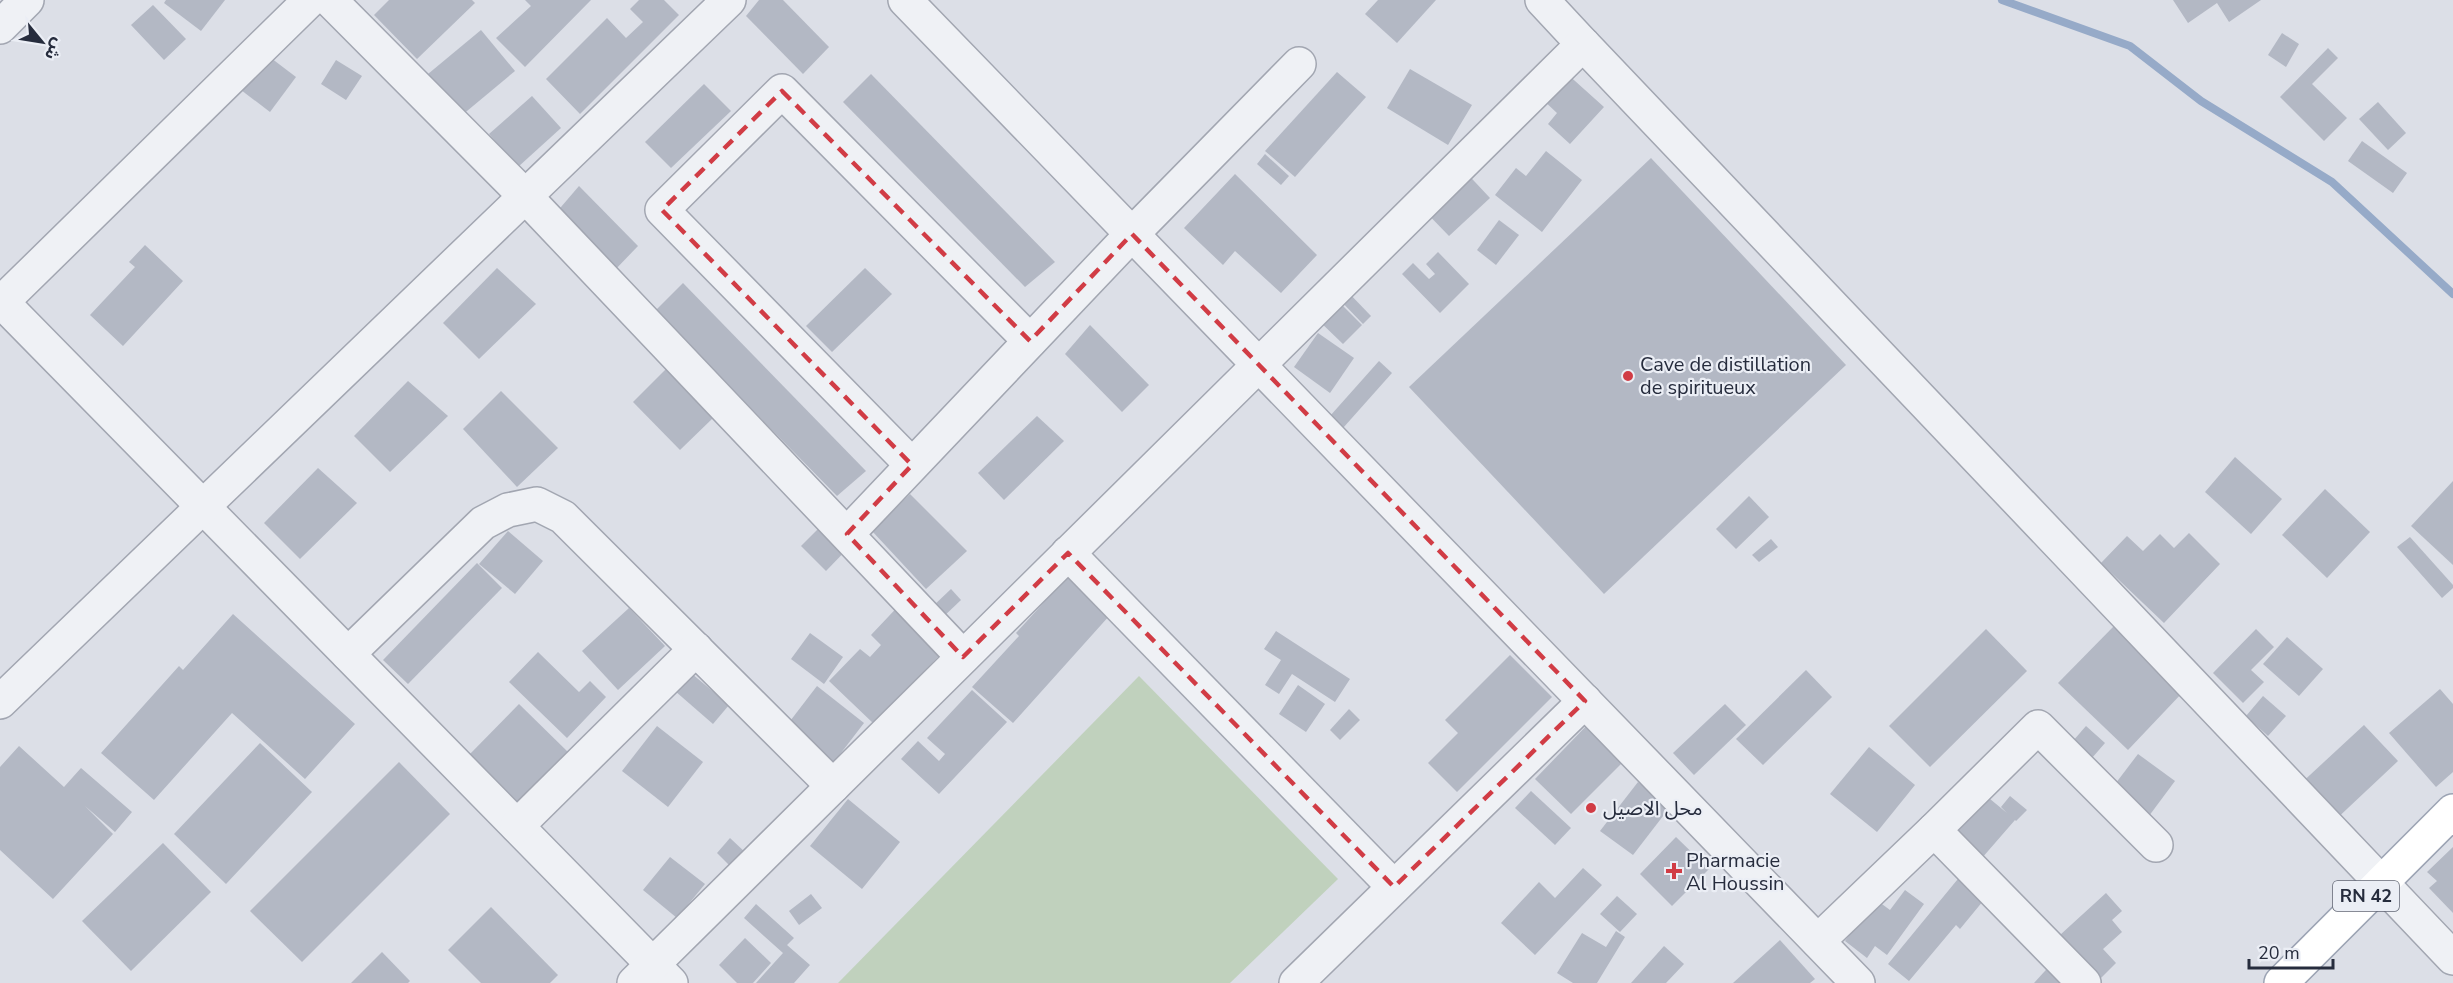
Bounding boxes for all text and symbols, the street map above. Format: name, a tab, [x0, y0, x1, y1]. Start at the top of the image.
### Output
north arrow	[12, 12, 72, 72]
text: ش	[39, 34, 69, 64]
place label: Cave de distillation de spiritueux	[1640, 351, 1811, 401]
marker: Cave de distillation de spiritueux	[1621, 369, 1635, 383]
place label: محل الاصيل	[1603, 795, 1703, 822]
marker: محل الاصيل	[1584, 801, 1598, 815]
place label: Pharmacie Al Houssin	[1686, 847, 1784, 897]
marker: Pharmacie Al Houssin	[1667, 864, 1681, 878]
road number: RN 42	[2333, 881, 2399, 911]
scale bar	[2249, 932, 2333, 970]
text: 20 m	[2258, 941, 2300, 965]

